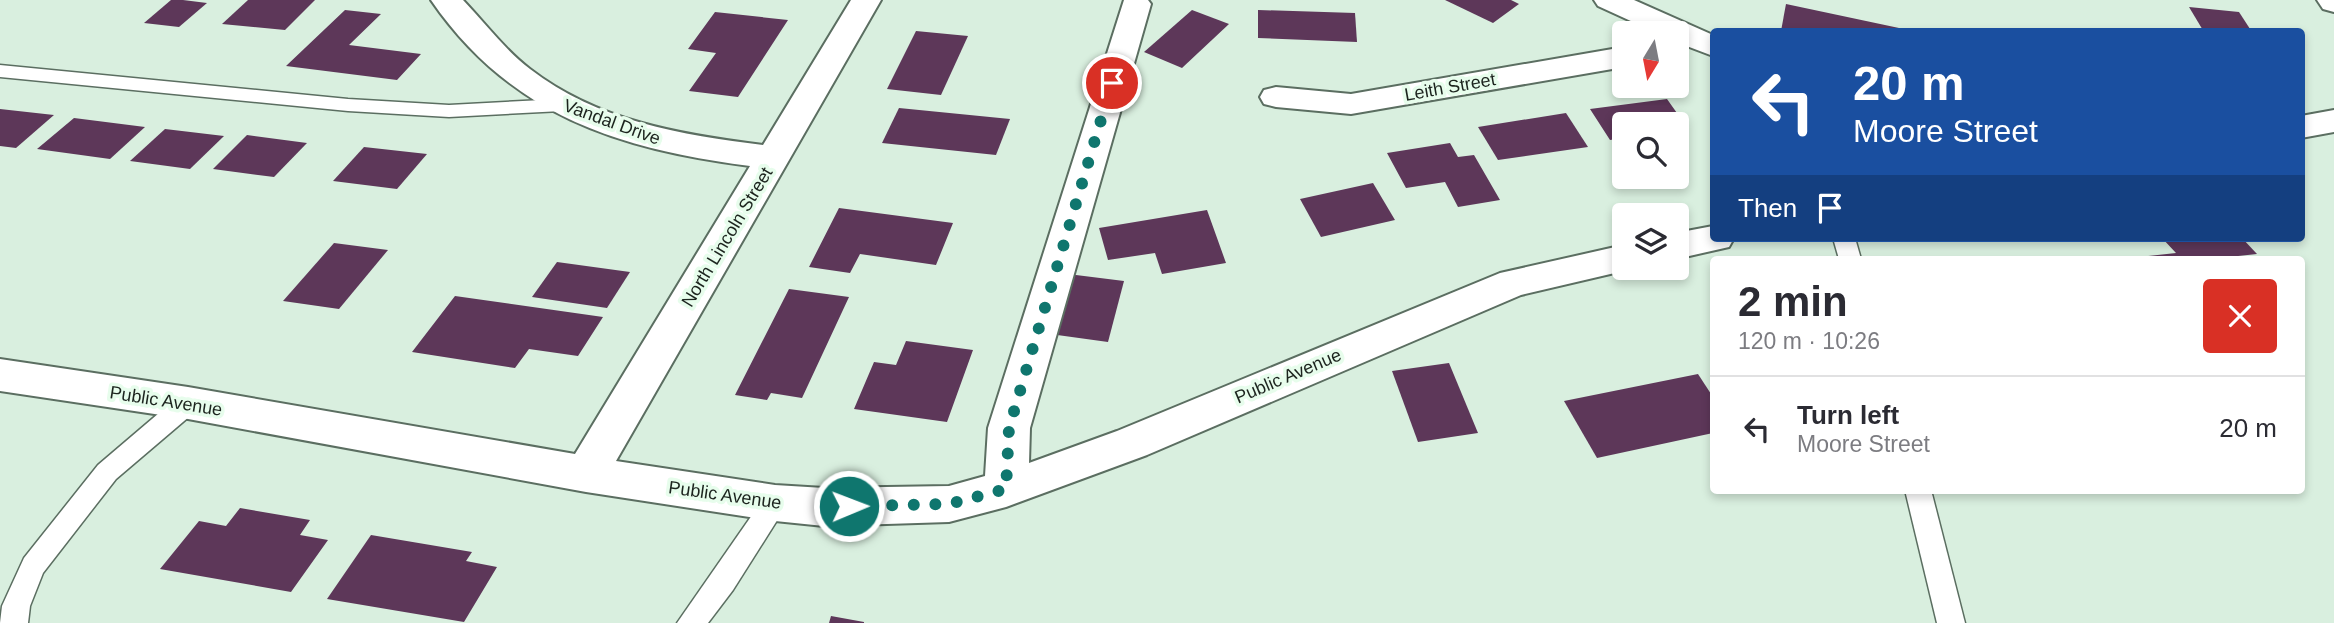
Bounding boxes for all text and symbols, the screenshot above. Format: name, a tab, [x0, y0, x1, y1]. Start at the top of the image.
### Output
north arrow	[1612, 21, 1689, 98]
map controls	[1612, 21, 1689, 280]
pin	[1082, 53, 1142, 113]
icon: left	[1738, 56, 1829, 147]
text: 20 m	[1853, 56, 1965, 110]
icon: arrive	[1093, 64, 1131, 102]
street label: Leith Street	[1403, 69, 1497, 105]
street label: Vandal Drive	[561, 95, 663, 149]
button: search	[1612, 112, 1689, 189]
text: Moore Street	[1853, 113, 2038, 149]
street label: North Lincoln Street	[677, 164, 777, 310]
icon: arrive	[1811, 189, 1849, 227]
text: Then	[1738, 193, 1797, 223]
button: layers	[1612, 203, 1689, 280]
text: 2 min	[1738, 278, 1848, 325]
button: close	[2203, 279, 2277, 353]
text: 120 m · 10:26	[1738, 328, 1880, 354]
street label: Public Avenue	[1232, 345, 1344, 407]
street label: Public Avenue	[108, 382, 224, 420]
text: Turn left	[1797, 400, 1899, 430]
icon: left	[1738, 410, 1776, 448]
text: 20 m	[2219, 413, 2277, 443]
text: Moore Street	[1797, 431, 1930, 457]
position arrow	[812, 469, 886, 543]
street label: Public Avenue	[667, 477, 783, 513]

